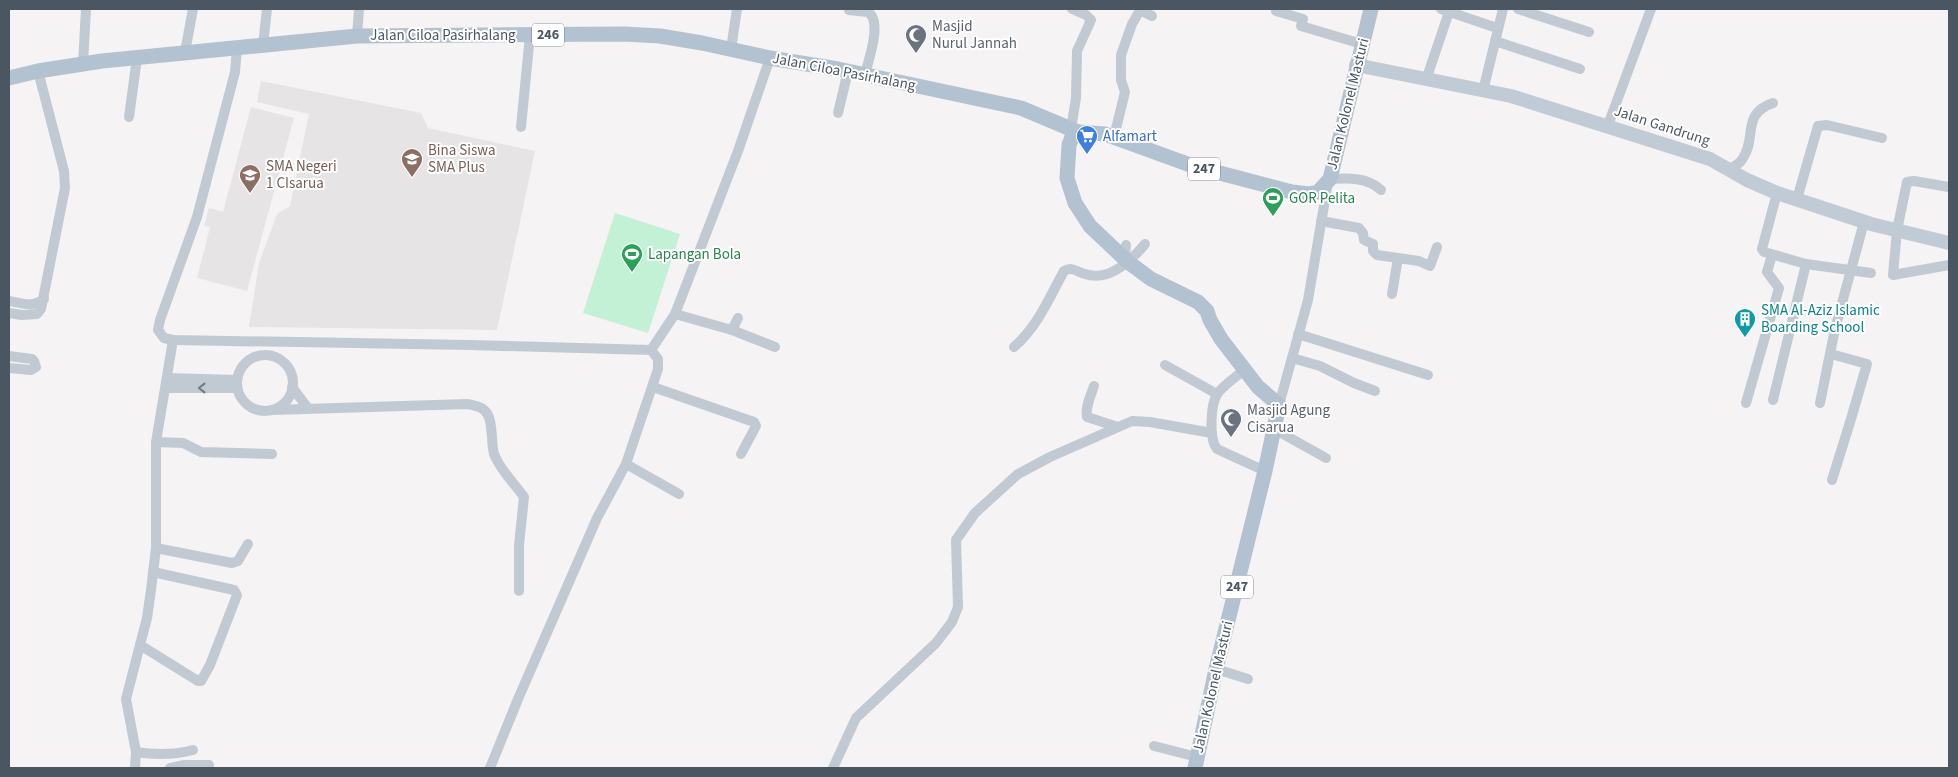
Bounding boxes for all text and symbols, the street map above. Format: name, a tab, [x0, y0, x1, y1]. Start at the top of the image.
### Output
place label: Masjid Nurul Jannah	[932, 16, 1017, 54]
mosque icon: Masjid Nurul Jannah	[904, 23, 928, 54]
road number: 246	[532, 24, 564, 46]
street label: Jalan Ciloa Pasirhalang	[370, 25, 516, 46]
street label: Jalan Kolonel Masturi	[1321, 36, 1375, 172]
street label: Jalan Ciloa Pasirhalang	[771, 48, 918, 96]
street label: Jalan Gandrung	[1611, 101, 1713, 152]
supermarket icon: Alfamart	[1075, 124, 1099, 155]
place label: Alfamart	[1103, 126, 1157, 147]
place label: Bina Siswa SMA Plus	[428, 140, 495, 178]
school or university icon: Bina Siswa SMA Plus	[400, 147, 424, 178]
place label: SMA Negeri 1 CIsarua	[266, 156, 337, 194]
road number: 247	[1188, 157, 1220, 180]
school or university icon: SMA Negeri 1 CIsarua	[238, 163, 262, 194]
sports icon: GOR Pelita	[1261, 186, 1285, 217]
place label: GOR Pelita	[1289, 188, 1355, 209]
sports icon: Lapangan Bola	[620, 242, 644, 273]
place label: Lapangan Bola	[648, 244, 741, 265]
place label: SMA Al-Aziz Islamic Boarding School	[1761, 300, 1880, 338]
building icon: SMA Al-Aziz Islamic Boarding School	[1733, 307, 1757, 338]
one-way arrow	[197, 383, 205, 393]
place label: Masjid Agung Cisarua	[1247, 400, 1331, 438]
mosque icon: Masjid Agung Cisarua	[1219, 407, 1243, 438]
road number: 247	[1221, 576, 1253, 598]
street label: Jalan Kolonel Masturi	[1188, 619, 1238, 755]

